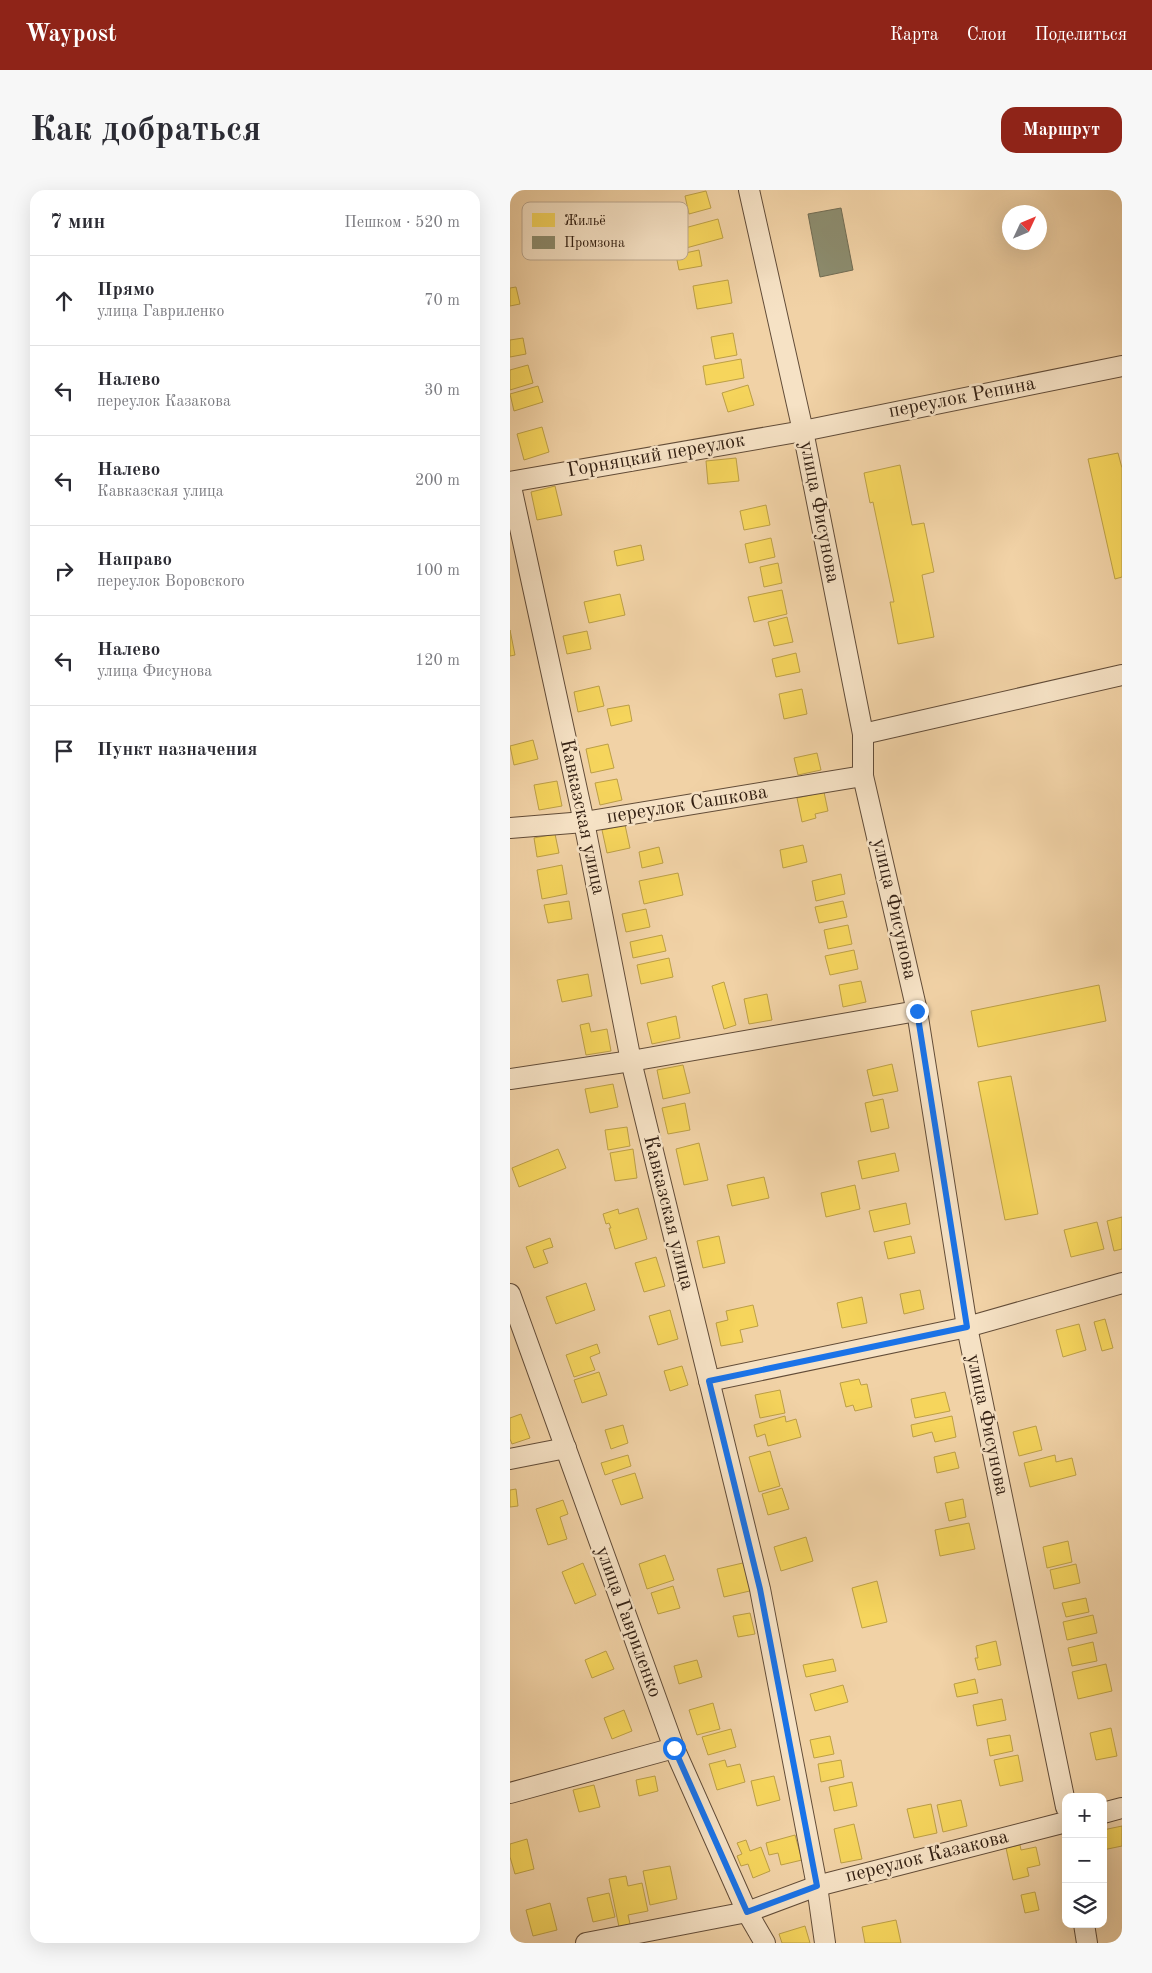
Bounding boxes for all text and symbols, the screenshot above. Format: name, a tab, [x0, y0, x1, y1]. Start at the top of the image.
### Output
text: Waypost	[25, 23, 117, 47]
text: Карта	[890, 26, 939, 44]
text: Слои	[967, 26, 1006, 44]
text: Поделиться	[1034, 26, 1127, 44]
button: Маршрут	[1001, 107, 1122, 153]
text: Как добраться	[30, 113, 261, 148]
legend	[522, 202, 688, 260]
north arrow	[1002, 205, 1047, 250]
text: 7 мин	[50, 212, 105, 233]
text: Жильё	[564, 214, 606, 228]
text: Пешком · 520 m	[344, 215, 460, 231]
text: Промзона	[564, 236, 625, 250]
text: Прямо	[97, 281, 155, 300]
icon: ahead	[50, 287, 78, 315]
text: 70 m	[424, 293, 460, 309]
text: улица Гавриленко	[97, 304, 225, 320]
text: Налево	[97, 371, 160, 390]
street label: переулок Репина	[887, 374, 1037, 422]
icon: left	[50, 377, 78, 405]
text: 30 m	[424, 383, 460, 399]
text: переулок Казакова	[97, 394, 231, 410]
street label: Горняцкий переулок	[565, 430, 747, 482]
street label: улица Фисунова	[795, 439, 843, 585]
text: Налево	[97, 461, 160, 480]
icon: left	[50, 467, 78, 495]
text: 200 m	[415, 473, 460, 489]
text: Кавказская улица	[97, 484, 224, 500]
text: Направо	[97, 551, 172, 570]
icon: right	[50, 557, 78, 585]
text: 100 m	[415, 563, 460, 579]
text: переулок Воровского	[97, 574, 245, 590]
text: Налево	[97, 641, 160, 660]
icon: left	[50, 647, 78, 675]
text: 120 m	[415, 653, 460, 669]
text: улица Фисунова	[97, 664, 212, 680]
icon: arrive	[50, 737, 78, 765]
street label: Кавказская улица	[556, 737, 608, 897]
text: Пункт назначения	[97, 741, 257, 760]
street label: переулок Сашкова	[605, 782, 769, 828]
street label: улица Фисунова	[868, 837, 920, 982]
route end	[906, 1000, 929, 1023]
street label: Кавказская улица	[639, 1134, 697, 1292]
street label: улица Фисунова	[962, 1352, 1012, 1498]
street label: улица Гавриленко	[591, 1544, 665, 1700]
route start	[663, 1737, 686, 1760]
map controls	[1062, 1793, 1107, 1928]
button: +	[1062, 1793, 1107, 1838]
street label: переулок Казакова	[843, 1827, 1011, 1887]
button: −	[1062, 1838, 1107, 1883]
button: layers	[1062, 1883, 1107, 1928]

